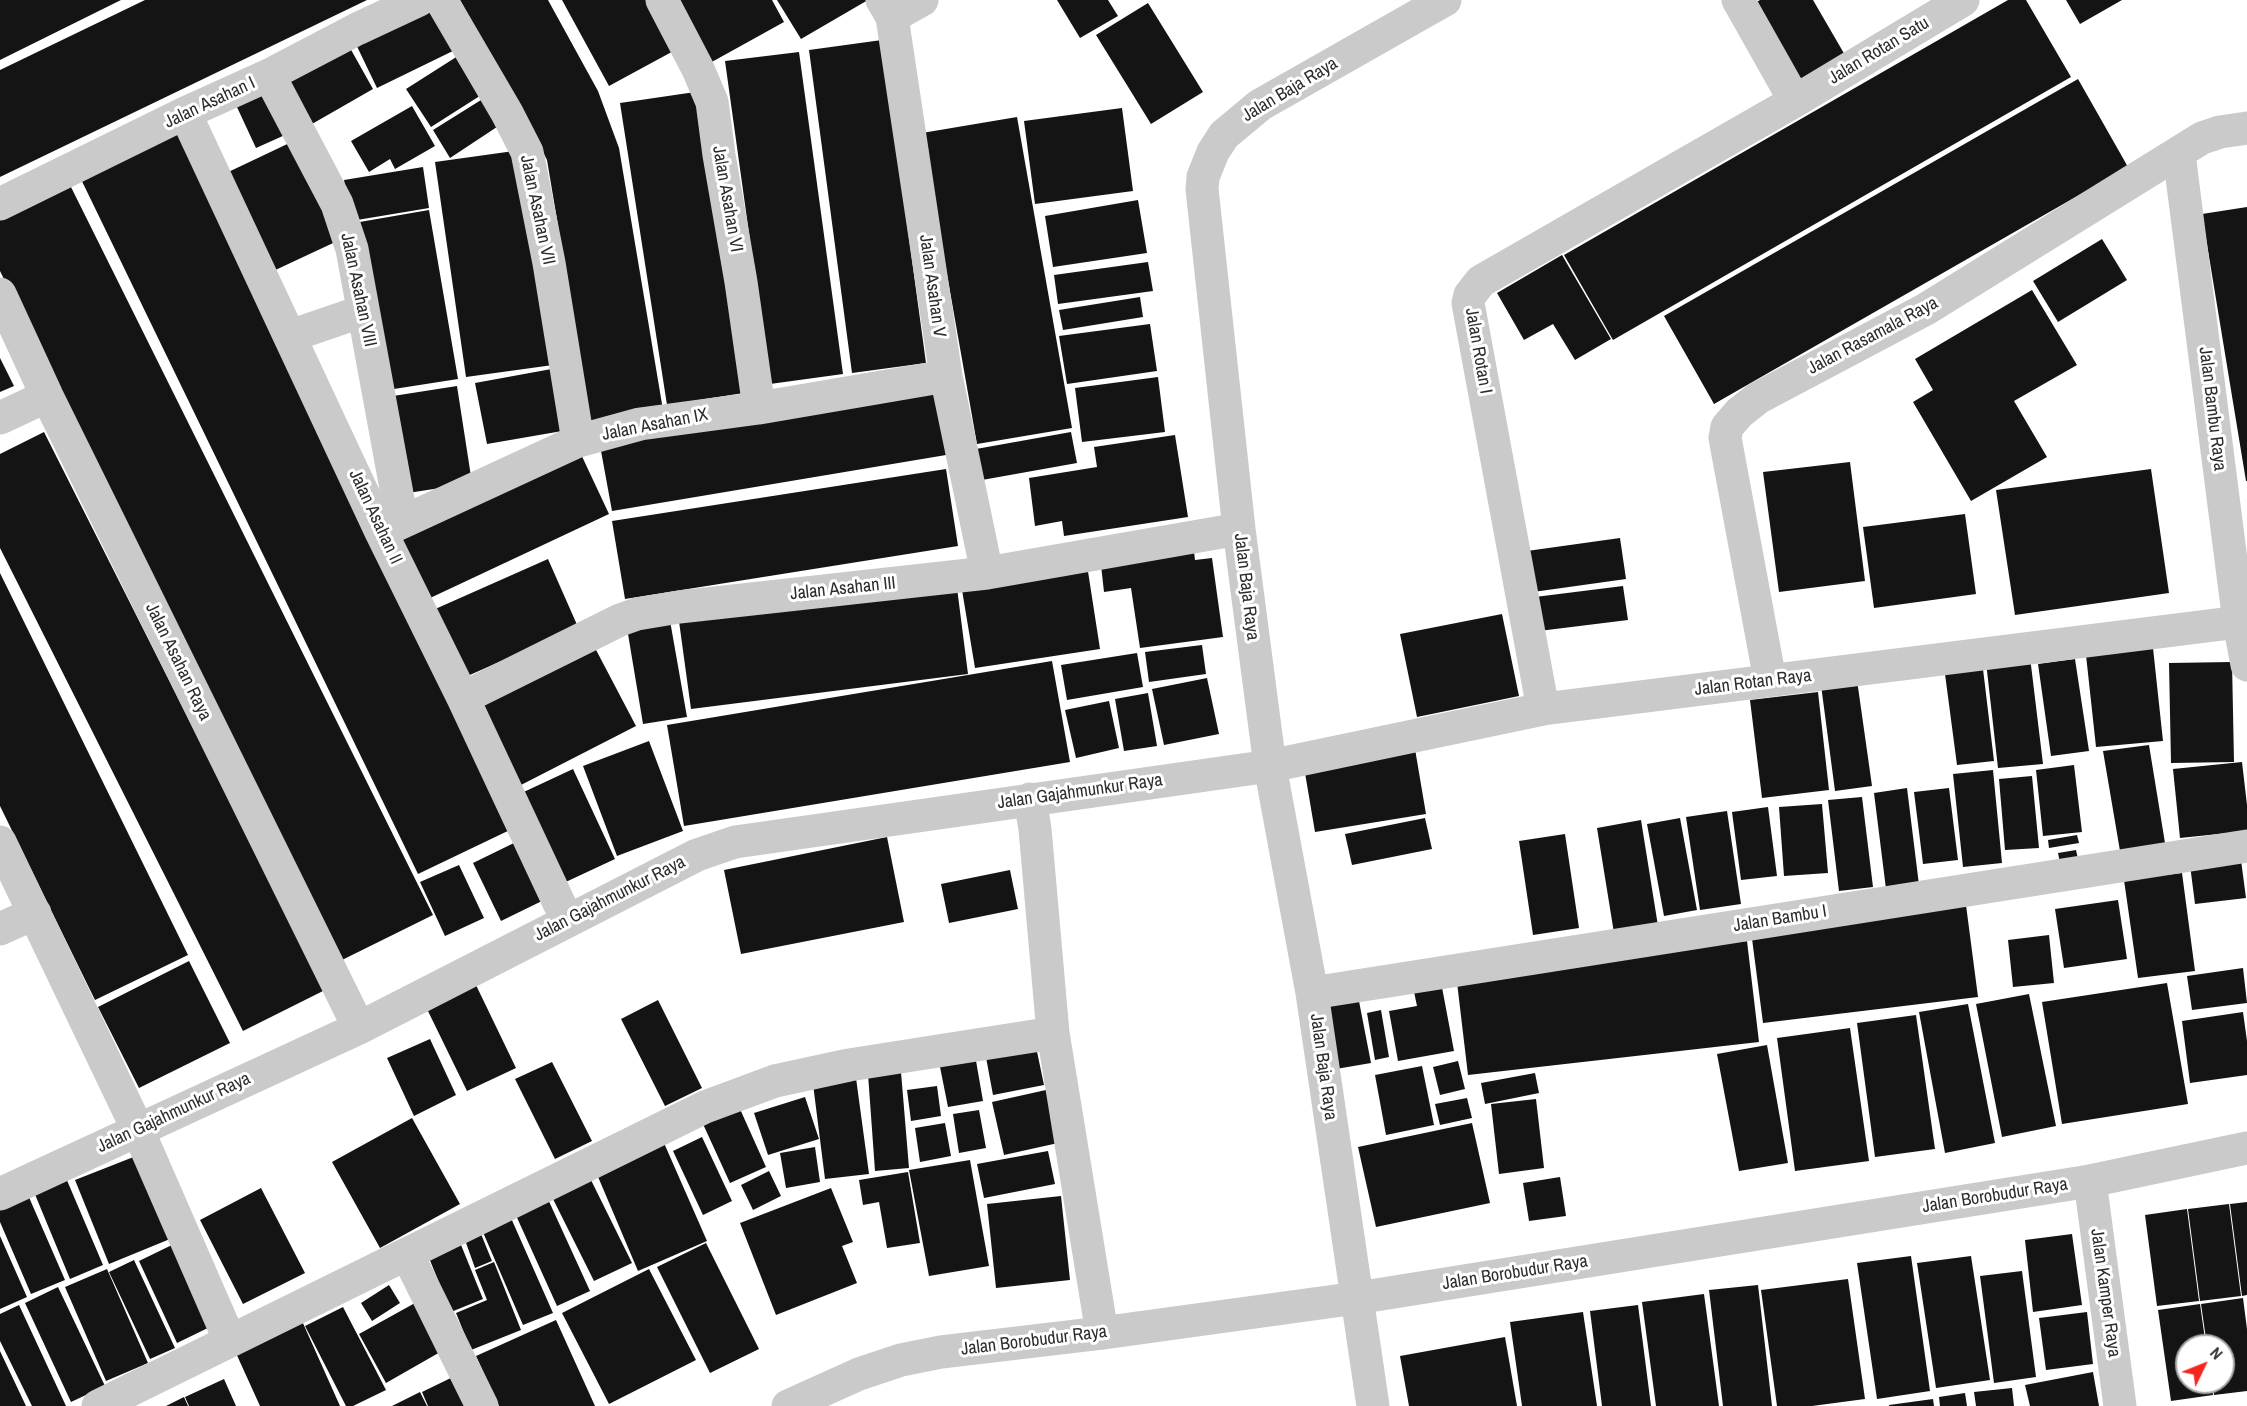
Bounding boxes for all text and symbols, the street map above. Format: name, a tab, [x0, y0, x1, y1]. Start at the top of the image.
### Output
street label: Jalan Rotan Satu	[1825, 13, 1933, 89]
street label: Jalan Baja Raya	[1238, 53, 1342, 127]
street label: Jalan Asahan I	[161, 73, 259, 133]
street label: Jalan Asahan VI	[707, 144, 747, 254]
street label: Jalan Asahan VII	[515, 153, 559, 267]
street label: Jalan Asahan VIII	[335, 231, 381, 349]
street label: Jalan Asahan V	[914, 233, 950, 339]
street label: Jalan Rasamala Raya	[1804, 293, 1942, 379]
street label: Jalan Rotan I	[1460, 306, 1496, 396]
street label: Jalan Bambu Raya	[2194, 346, 2230, 472]
street label: Jalan Asahan IX	[600, 404, 710, 446]
street label: Jalan Asahan II	[344, 466, 406, 568]
street label: Jalan Baja Raya	[1229, 532, 1263, 642]
street label: Jalan Asahan III	[789, 573, 897, 605]
street label: Jalan Asahan Raya	[140, 600, 216, 724]
street label: Jalan Rotan Raya	[1693, 665, 1813, 701]
street label: Jalan Gajahmunkur Raya	[996, 770, 1164, 814]
street label: Jalan Gajahmunkur Raya	[531, 852, 689, 946]
street label: Jalan Bambu I	[1732, 901, 1828, 937]
street label: Jalan Baja Raya	[1305, 1012, 1341, 1122]
street label: Jalan Gajahmunkur Raya	[94, 1068, 254, 1158]
street label: Jalan Borobudur Raya	[1921, 1174, 2069, 1218]
street label: Jalan Kamper Raya	[2085, 1227, 2125, 1359]
street label: Jalan Borobudur Raya	[1441, 1251, 1589, 1295]
street label: Jalan Borobudur Raya	[960, 1321, 1108, 1361]
north arrow	[2175, 1334, 2235, 1394]
text: N	[2205, 1342, 2228, 1364]

